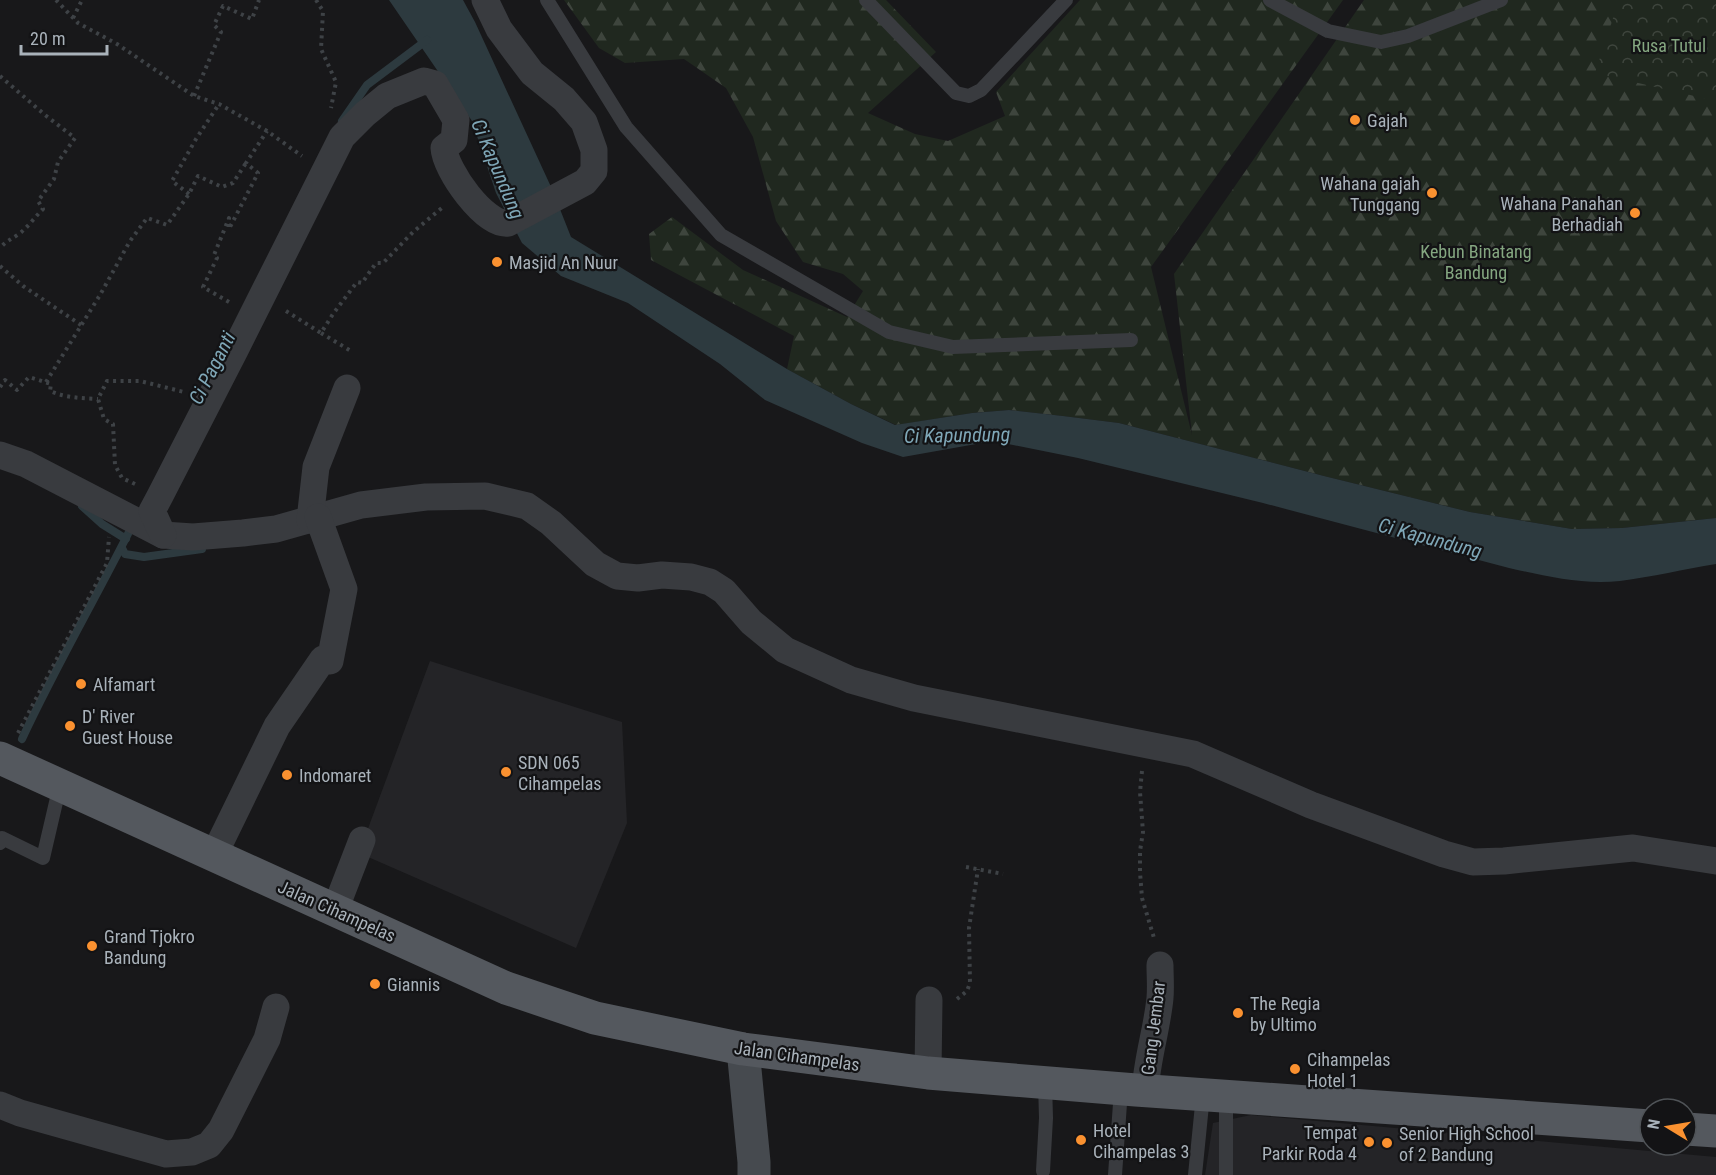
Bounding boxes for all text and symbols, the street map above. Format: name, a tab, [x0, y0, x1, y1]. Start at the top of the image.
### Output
scale bar	[21, 18, 106, 56]
text: 20 m	[30, 28, 65, 49]
park label: Rusa Tutul	[1632, 35, 1706, 56]
place label: Gajah	[1367, 110, 1408, 131]
marker: Gajah	[1348, 113, 1362, 127]
water label: Ci Kapundung	[466, 115, 530, 223]
place label: Wahana gajah Tunggang	[1320, 173, 1420, 215]
marker: Wahana gajah Tunggang	[1425, 186, 1439, 200]
place label: Wahana Panahan Berhadiah	[1500, 193, 1623, 235]
marker: Wahana Panahan Berhadiah	[1628, 206, 1642, 220]
park label: Kebun Binatang Bandung	[1420, 241, 1532, 283]
place label: Masjid An Nuur	[509, 252, 618, 273]
marker: Masjid An Nuur	[490, 255, 504, 269]
water label: Ci Paganti	[184, 327, 241, 408]
water label: Ci Kapundung	[904, 422, 1011, 448]
water label: Ci Kapundung	[1376, 513, 1485, 563]
place label: Alfamart	[93, 674, 155, 695]
marker: Alfamart	[74, 677, 88, 691]
place label: D' River Guest House	[82, 706, 173, 748]
marker: D' River Guest House	[63, 719, 77, 733]
place label: SDN 065 Cihampelas	[518, 752, 601, 794]
place label: Indomaret	[299, 765, 371, 786]
marker: SDN 065 Cihampelas	[499, 765, 513, 779]
marker: Indomaret	[280, 768, 294, 782]
street label: Jalan Cihampelas	[275, 876, 399, 946]
place label: Grand Tjokro Bandung	[104, 926, 195, 968]
marker: Grand Tjokro Bandung	[85, 939, 99, 953]
place label: Giannis	[387, 974, 440, 995]
marker: Giannis	[368, 977, 382, 991]
street label: Gang Jembar	[1137, 979, 1169, 1076]
place label: The Regia by Ultimo	[1250, 993, 1320, 1035]
marker: The Regia by Ultimo	[1231, 1006, 1245, 1020]
street label: Jalan Cihampelas	[733, 1037, 861, 1075]
place label: Cihampelas Hotel 1	[1307, 1049, 1390, 1091]
marker: Cihampelas Hotel 1	[1288, 1062, 1302, 1076]
north arrow	[1638, 1097, 1698, 1157]
text: N	[1644, 1118, 1664, 1131]
place label: Hotel Cihampelas 3	[1093, 1120, 1190, 1162]
place label: Tempat Parkir Roda 4	[1262, 1122, 1357, 1164]
place label: Senior High School of 2 Bandung	[1399, 1123, 1534, 1165]
marker: Hotel Cihampelas 3	[1074, 1133, 1088, 1147]
marker: Tempat Parkir Roda 4	[1362, 1135, 1376, 1149]
marker: Senior High School of 2 Bandung	[1380, 1136, 1394, 1150]

